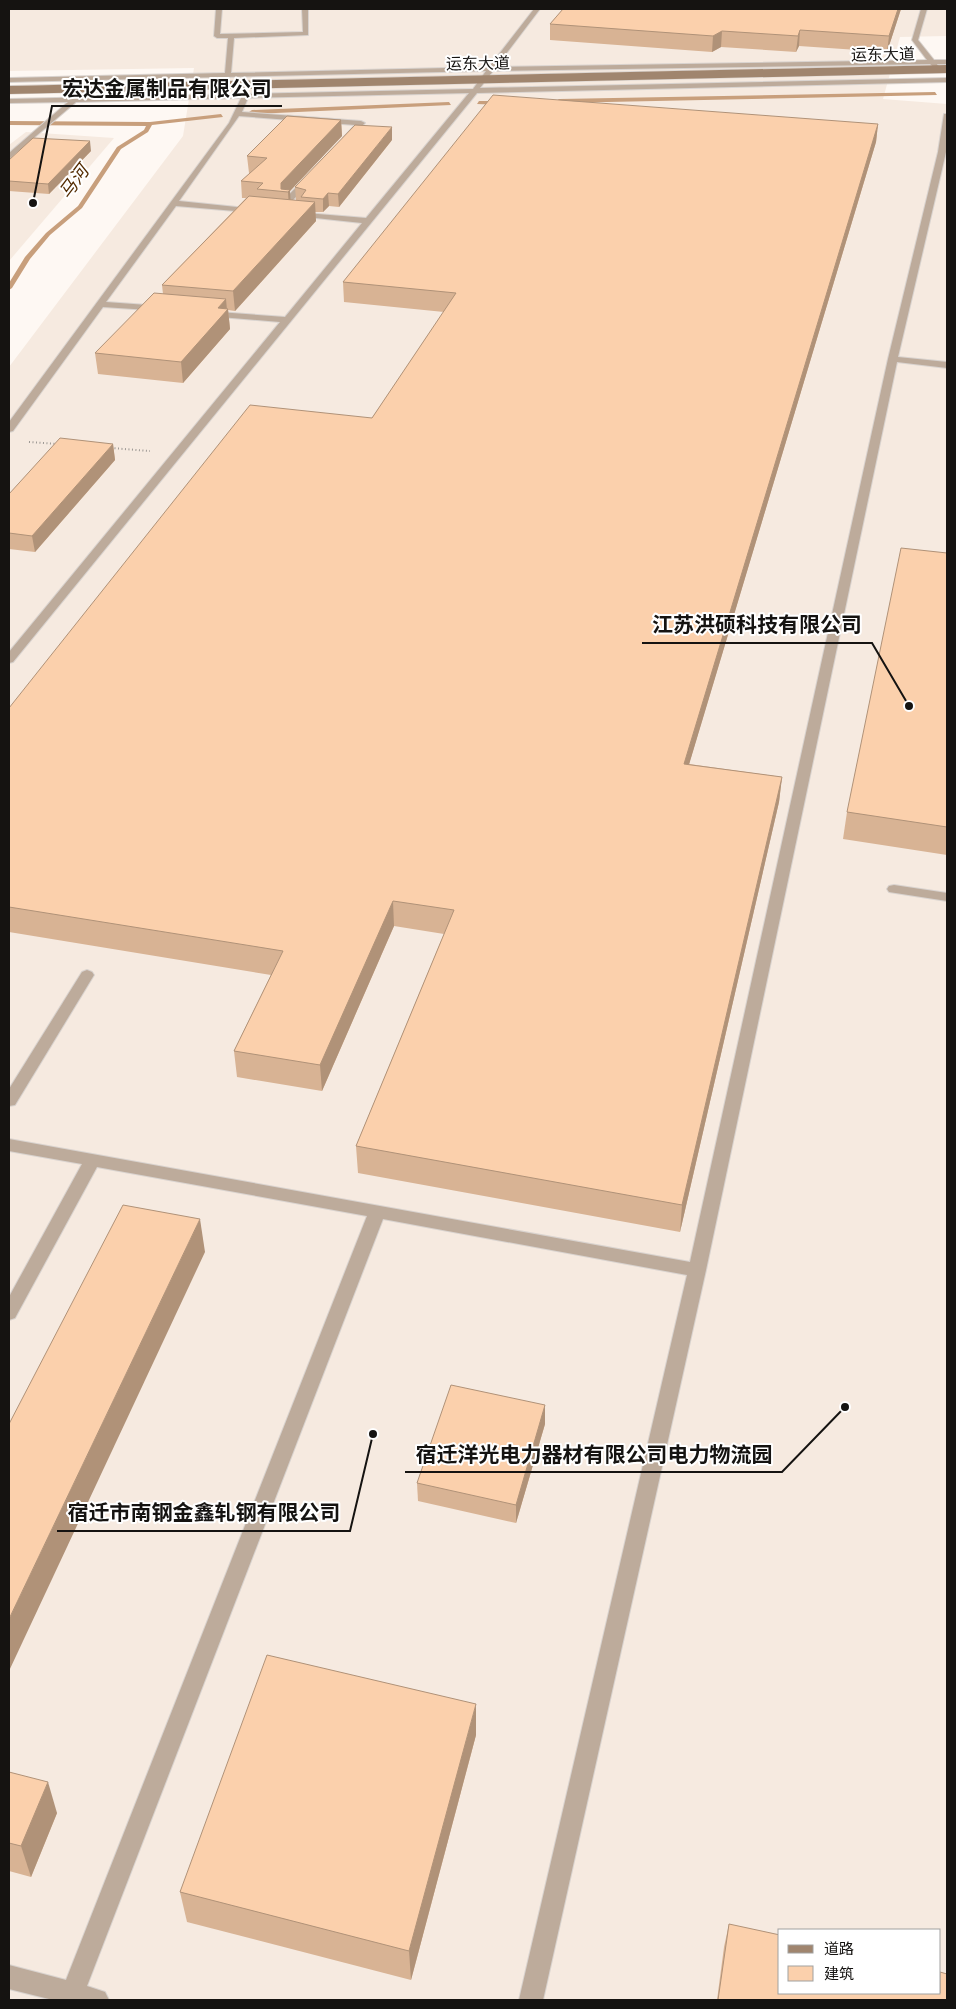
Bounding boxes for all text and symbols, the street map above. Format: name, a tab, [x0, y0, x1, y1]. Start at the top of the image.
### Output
street label: 运东大道	[851, 45, 915, 64]
street label: 运东大道	[446, 54, 510, 73]
callout: 宏达金属制品有限公司	[52, 70, 282, 106]
text: 宏达金属制品有限公司	[62, 77, 272, 100]
water label: 马河	[56, 160, 95, 202]
callout: 江苏洪硕科技有限公司	[642, 607, 872, 643]
text: 江苏洪硕科技有限公司	[652, 614, 862, 636]
callout: 宿迁洋光电力器材有限公司电力物流园	[405, 1436, 782, 1472]
text: 宿迁洋光电力器材有限公司电力物流园	[416, 1443, 773, 1466]
callout: 宿迁市南钢金鑫轧钢有限公司	[57, 1495, 350, 1531]
text: 宿迁市南钢金鑫轧钢有限公司	[68, 1501, 341, 1524]
legend	[778, 1929, 941, 1994]
text: 道路	[824, 1941, 854, 1957]
text: 建筑	[824, 1966, 854, 1982]

